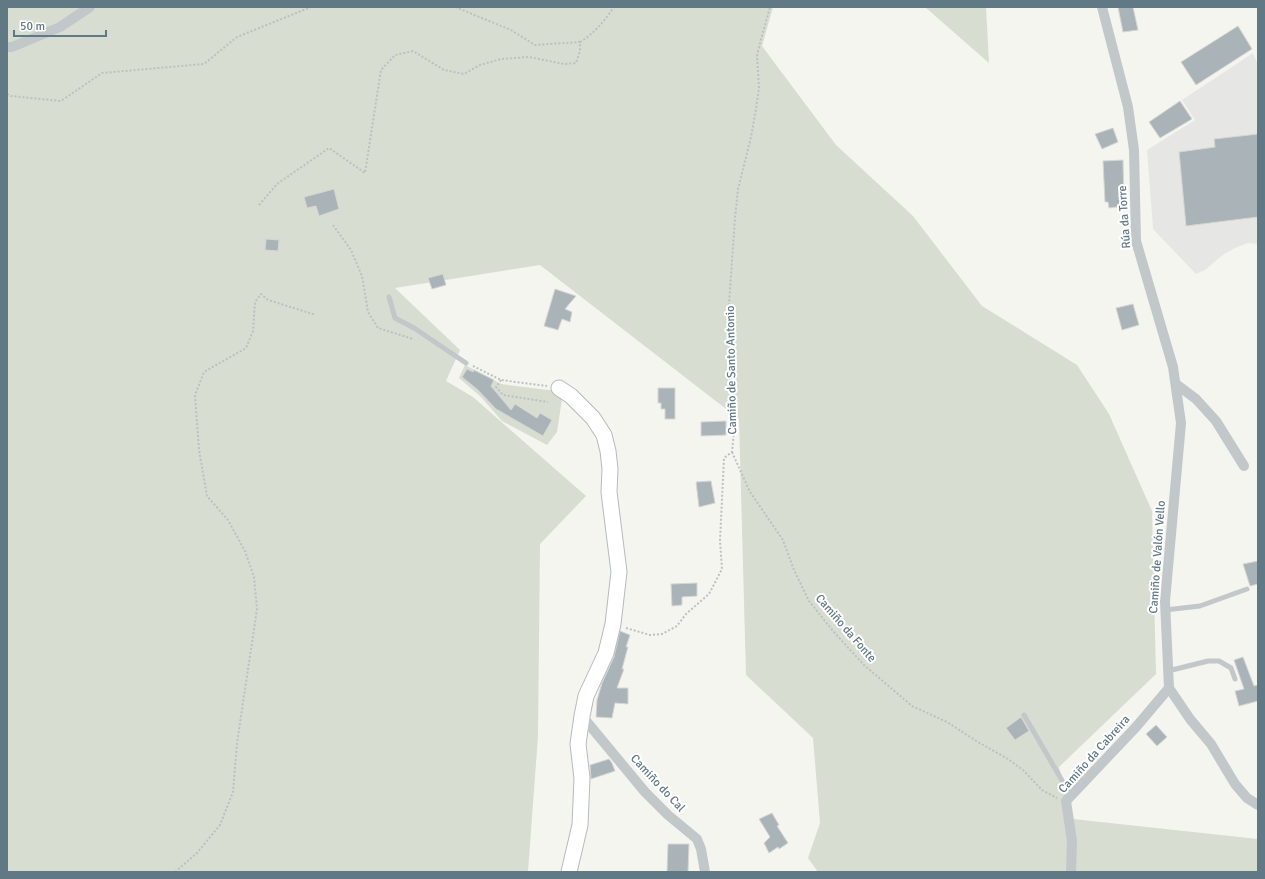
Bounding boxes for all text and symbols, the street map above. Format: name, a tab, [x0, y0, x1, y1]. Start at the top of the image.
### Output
scale bar	[14, 12, 106, 38]
text: 50 m	[20, 19, 45, 34]
street label: Rúa da Torre	[1115, 185, 1134, 249]
street label: Camiño de Santo Antonio	[723, 305, 740, 435]
street label: Camiño de Valón Vello	[1146, 500, 1169, 614]
street label: Camiño da Fonte	[812, 591, 879, 665]
street label: Camiño da Cabreira	[1055, 712, 1133, 797]
street label: Camiño do Cal	[627, 751, 689, 816]

